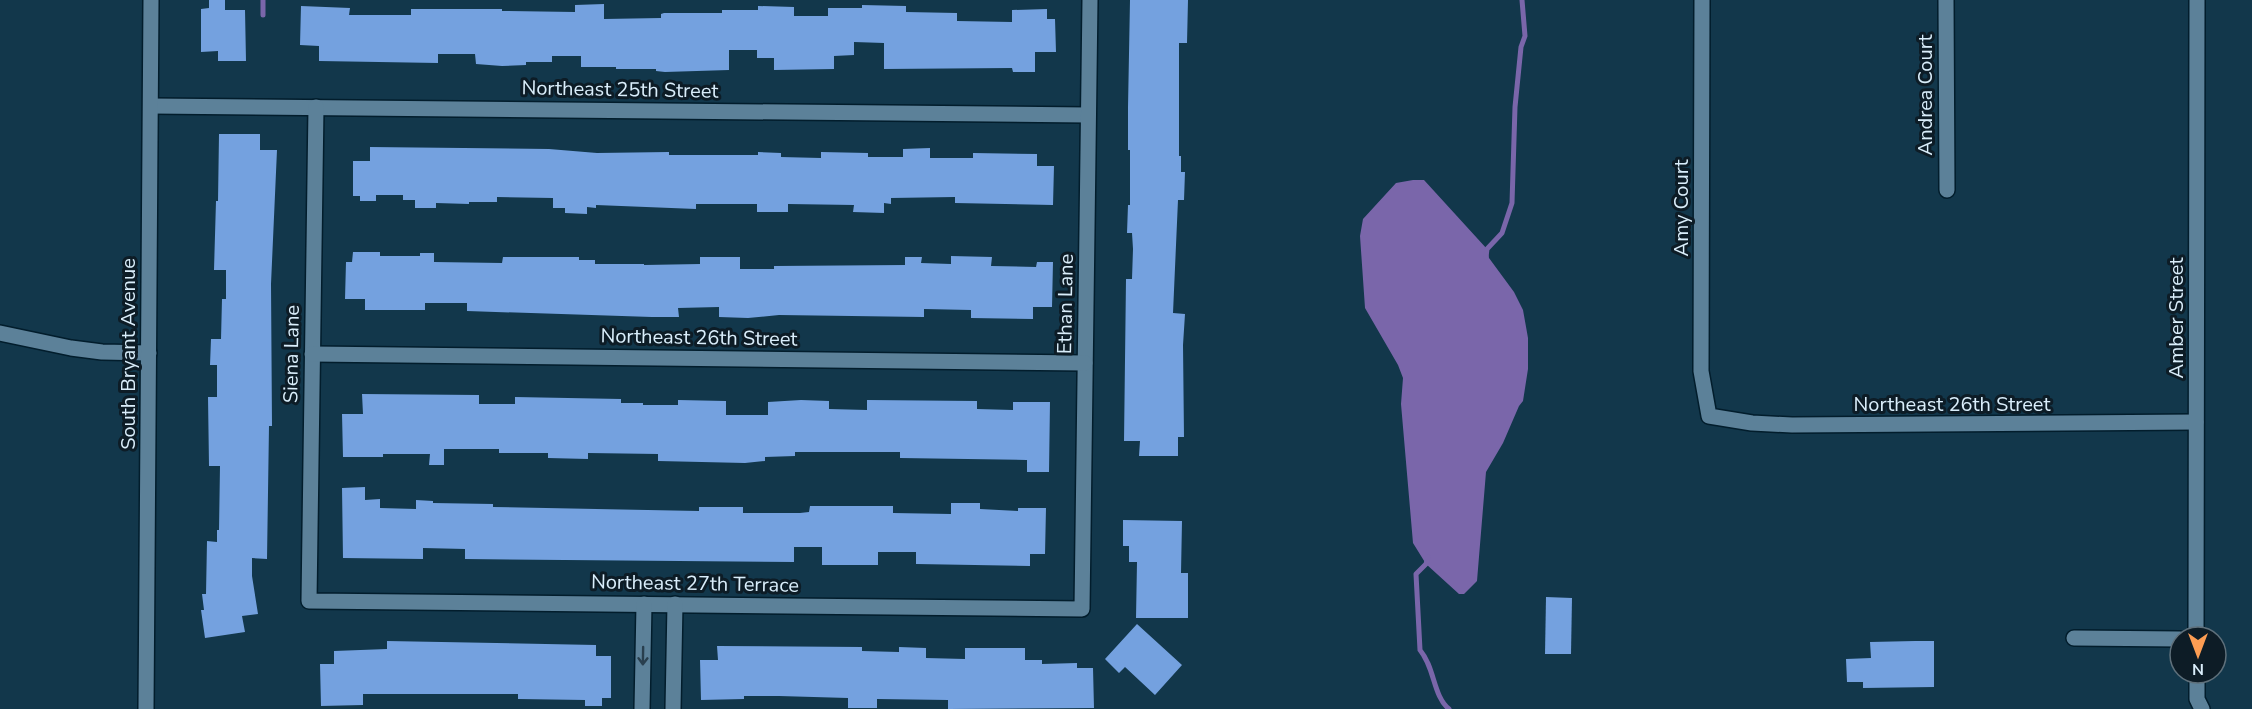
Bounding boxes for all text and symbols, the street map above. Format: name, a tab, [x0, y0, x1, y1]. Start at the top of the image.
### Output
street label: Andrea Court	[1912, 34, 1939, 155]
street label: Northeast 25th Street	[521, 74, 720, 105]
street label: Amy Court	[1668, 159, 1695, 256]
street label: Ethan Lane	[1051, 254, 1080, 354]
street label: Amber Street	[2163, 257, 2190, 378]
street label: South Bryant Avenue	[115, 258, 142, 450]
street label: Siena Lane	[277, 305, 306, 403]
street label: Northeast 26th Street	[600, 322, 799, 353]
street label: Northeast 26th Street	[1854, 391, 2051, 418]
street label: Northeast 27th Terrace	[591, 568, 799, 599]
north arrow	[2168, 625, 2228, 685]
one-way arrow	[637, 646, 648, 666]
text: N	[2192, 658, 2204, 680]

